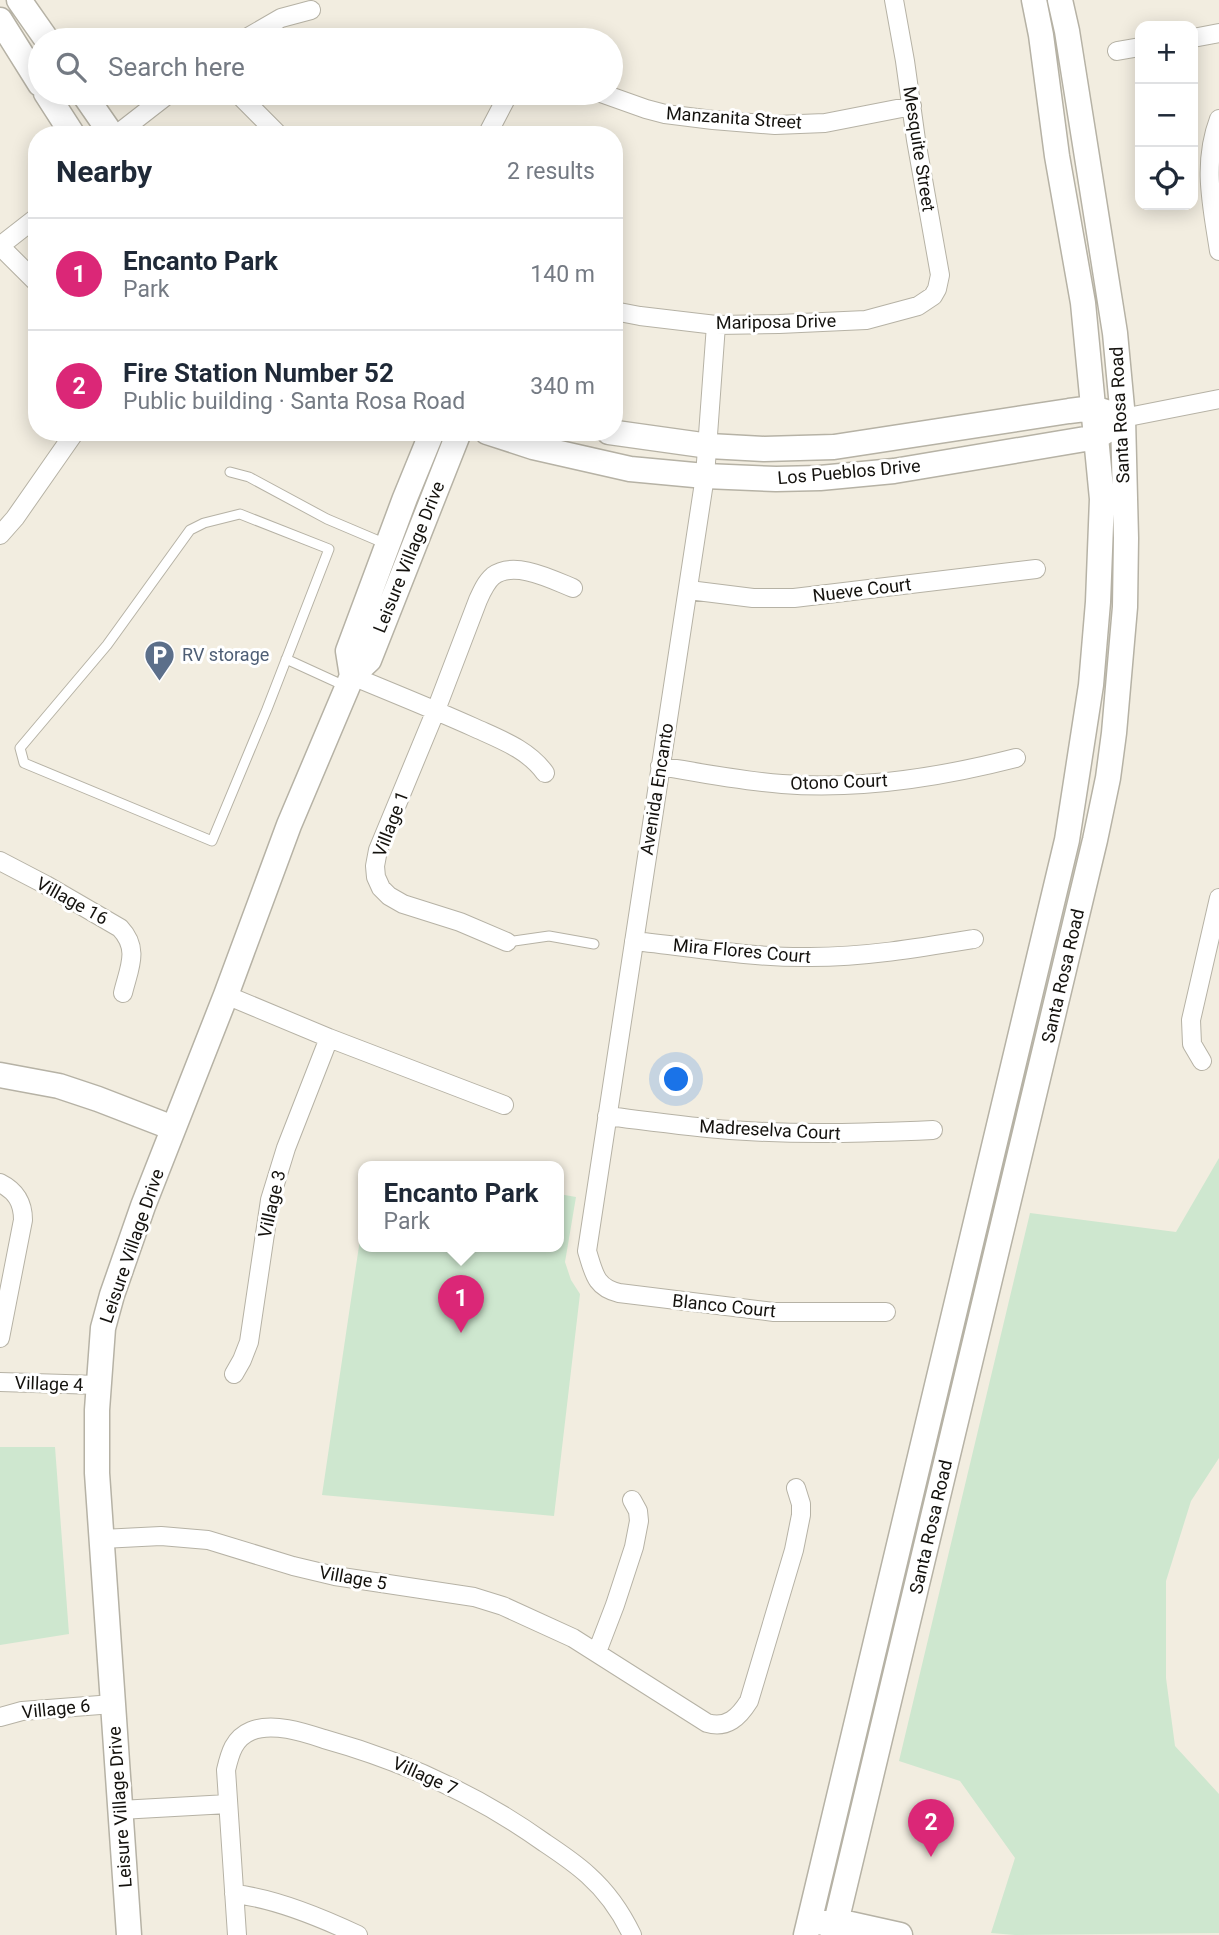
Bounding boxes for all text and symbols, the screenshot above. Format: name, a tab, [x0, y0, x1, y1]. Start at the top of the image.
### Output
map controls	[1135, 21, 1198, 210]
button: +	[1135, 21, 1198, 84]
search box	[28, 28, 623, 105]
icon: search	[52, 48, 90, 86]
text: Search here	[108, 52, 245, 82]
button: −	[1135, 84, 1198, 147]
street label: Mesquite Street	[899, 85, 940, 213]
street label: Manzanita Street	[665, 102, 803, 133]
button: locate	[1135, 147, 1198, 210]
text: Nearby	[56, 154, 152, 189]
text: 2 results	[507, 158, 595, 185]
text: Encanto Park	[123, 246, 278, 276]
text: 1	[72, 261, 86, 288]
text: 140 m	[530, 261, 595, 288]
text: Park	[123, 276, 169, 303]
street label: Mariposa Drive	[716, 310, 836, 333]
street label: Santa Rosa Road	[1105, 346, 1134, 484]
text: Fire Station Number 52	[123, 358, 394, 388]
text: 2	[72, 373, 86, 400]
text: 340 m	[530, 373, 595, 400]
text: Public building · Santa Rosa Road	[123, 388, 465, 415]
street label: Los Pueblos Drive	[777, 455, 921, 488]
street label: Leisure Village Drive	[369, 478, 449, 636]
street label: Nueve Court	[811, 573, 913, 606]
parking icon: RV storage	[142, 638, 176, 682]
place label: RV storage	[182, 644, 269, 665]
street label: Avenida Encanto	[636, 721, 677, 856]
street label: Otono Court	[790, 769, 888, 794]
street label: Village 1	[368, 788, 413, 860]
street label: Village 16	[33, 872, 112, 929]
street label: Santa Rosa Road	[1037, 907, 1088, 1045]
street label: Mira Flores Court	[672, 934, 812, 967]
your location	[659, 1062, 693, 1096]
street label: Madreselva Court	[699, 1115, 841, 1144]
popup	[358, 1161, 564, 1252]
street label: Leisure Village Drive	[95, 1166, 168, 1326]
street label: Village 3	[254, 1168, 289, 1240]
text: Encanto Park	[384, 1178, 538, 1208]
text: Park	[384, 1208, 430, 1235]
pin: 1	[438, 1275, 484, 1333]
street label: Blanco Court	[671, 1290, 777, 1321]
street label: Village 4	[14, 1372, 84, 1395]
street label: Santa Rosa Road	[905, 1458, 956, 1596]
street label: Village 5	[317, 1561, 389, 1594]
street label: Village 6	[21, 1694, 91, 1723]
street label: Leisure Village Drive	[103, 1726, 136, 1888]
street label: Village 7	[390, 1752, 461, 1799]
pin: 2	[908, 1799, 954, 1857]

